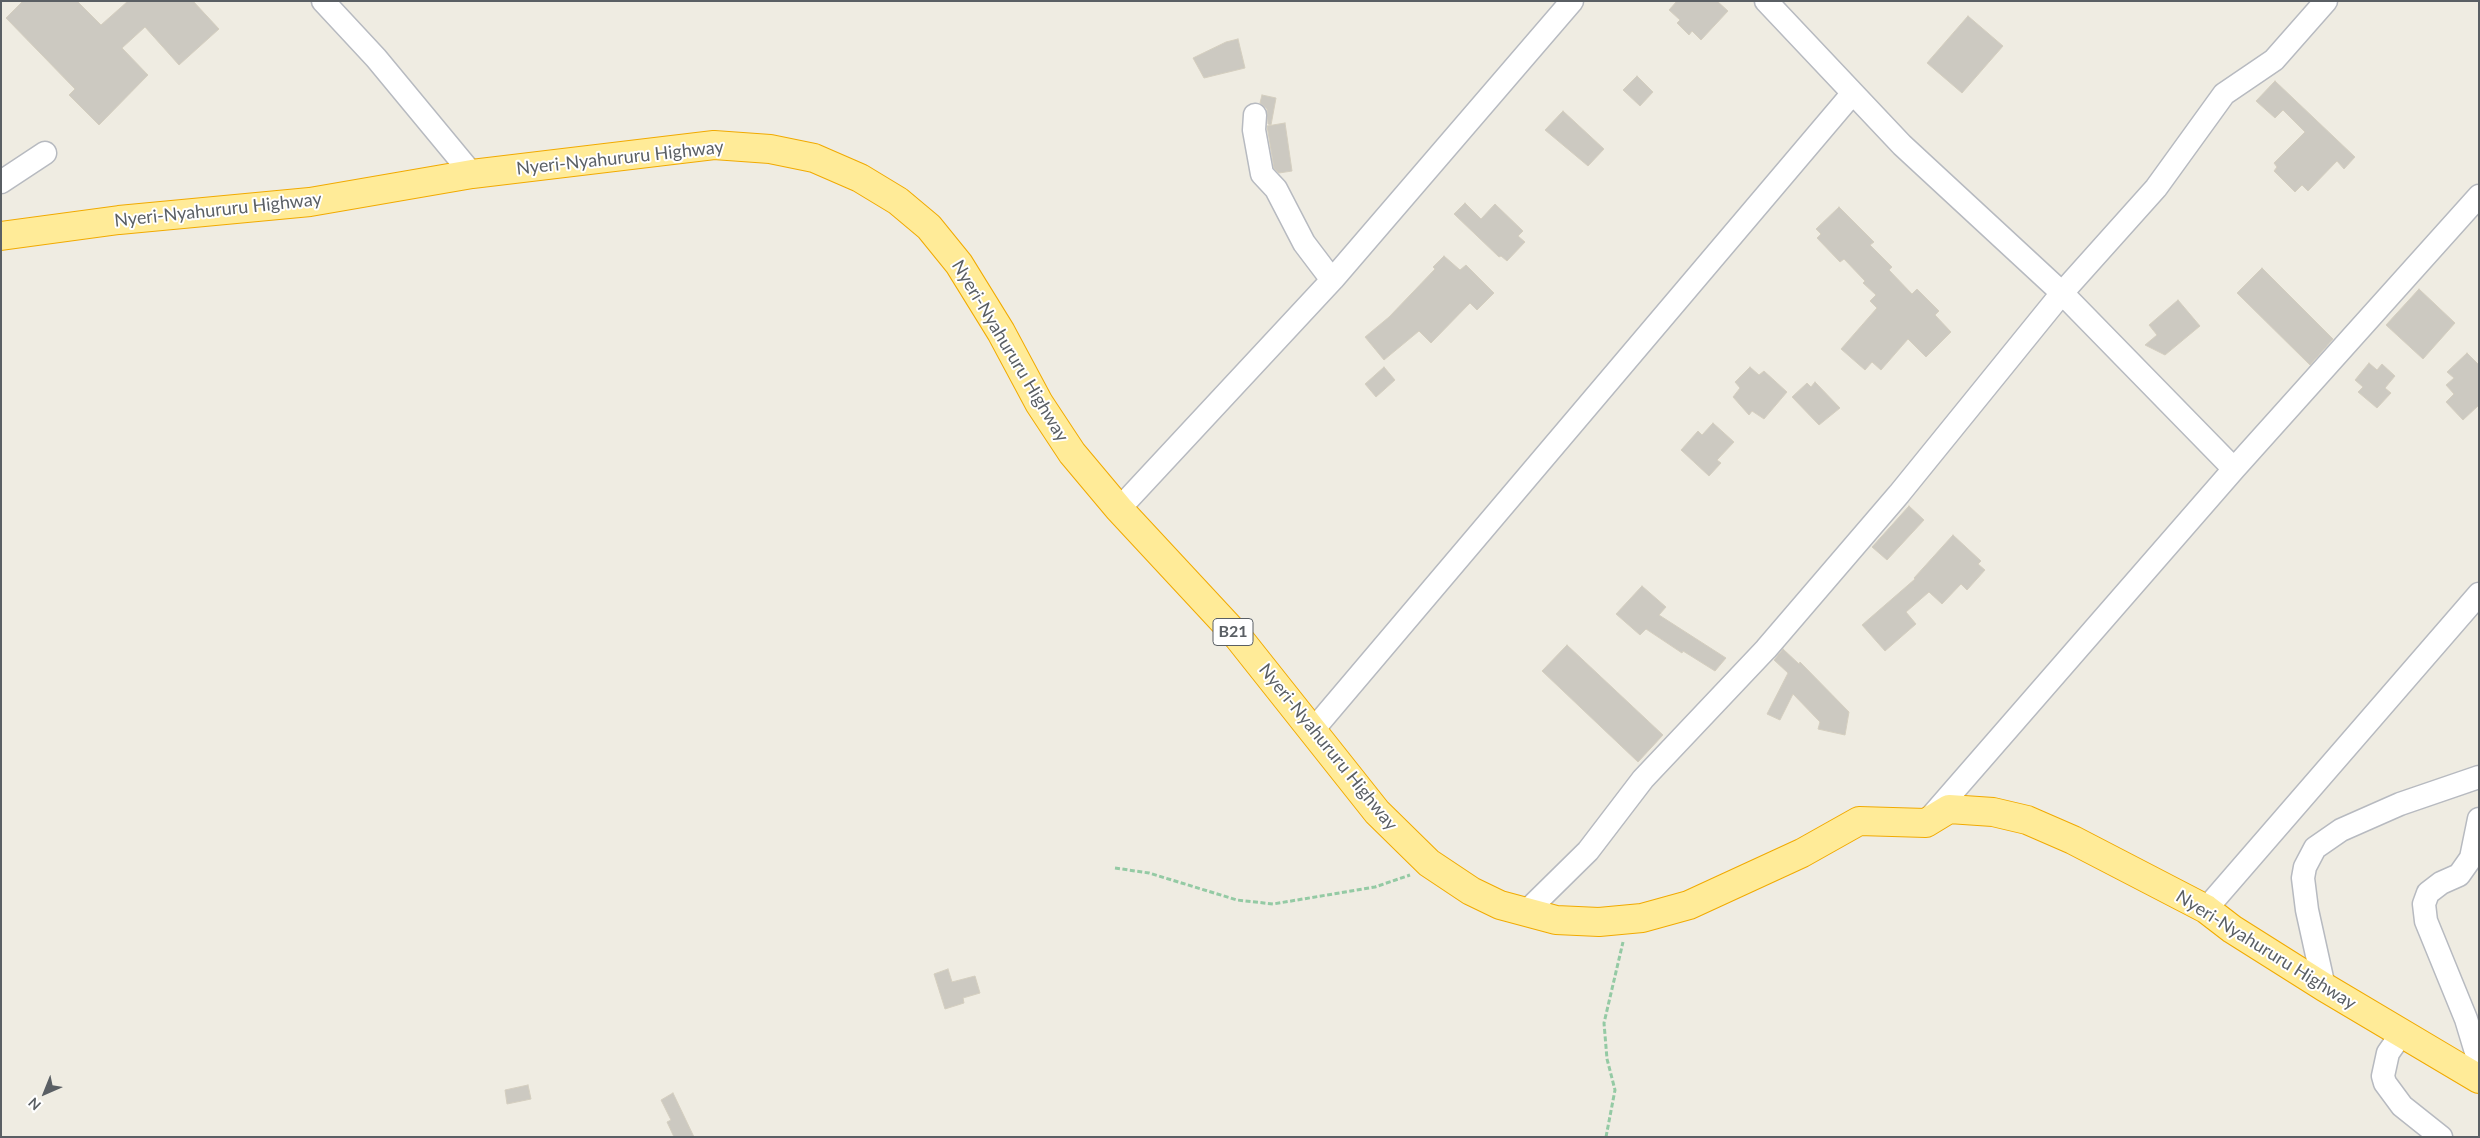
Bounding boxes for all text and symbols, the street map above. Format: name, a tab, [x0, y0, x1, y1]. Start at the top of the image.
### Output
street label: Nyeri-Nyahururu Highway	[515, 136, 725, 180]
street label: Nyeri-Nyahururu Highway	[113, 188, 323, 232]
street label: Nyeri-Nyahururu Highway	[947, 256, 1073, 446]
road number: B21	[1213, 618, 1253, 646]
street label: Nyeri-Nyahururu Highway	[1254, 659, 1402, 835]
street label: Nyeri-Nyahururu Highway	[2172, 886, 2360, 1014]
north arrow	[20, 1068, 70, 1118]
text: N	[24, 1094, 44, 1114]

